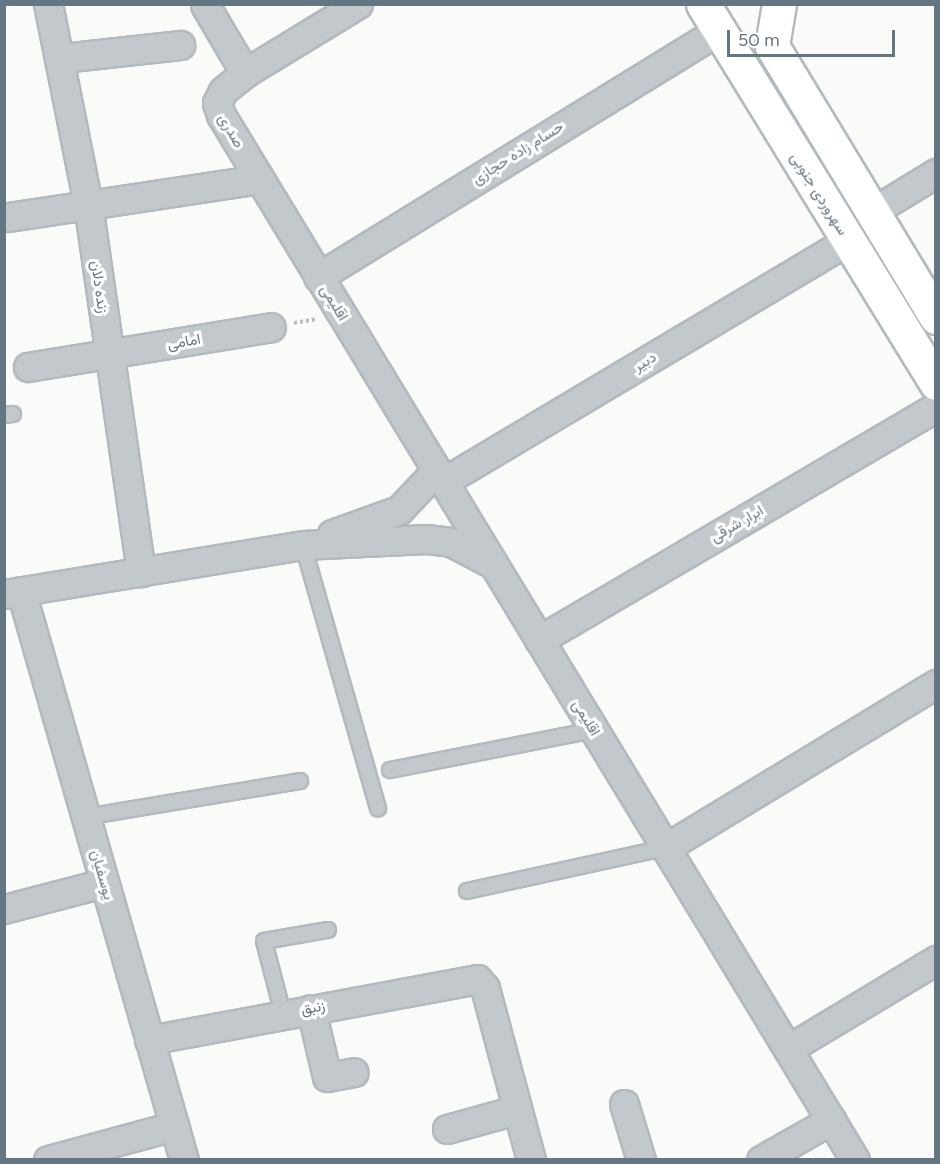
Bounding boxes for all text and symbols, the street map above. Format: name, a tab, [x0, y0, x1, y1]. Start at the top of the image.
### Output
scale bar	[730, 18, 898, 56]
text: 50 m	[738, 29, 780, 51]
street label: صدری	[214, 111, 248, 151]
street label: حسام زاده حجازی	[469, 118, 567, 188]
street label: سهروردی جنوبی	[786, 149, 852, 239]
street label: زنده دلان	[86, 260, 112, 314]
street label: اقلیمی	[316, 282, 352, 324]
street label: امامی	[166, 330, 202, 354]
street label: دبیر	[630, 348, 660, 376]
street label: ابرار شرقی	[707, 502, 767, 546]
street label: اقلیمی	[568, 697, 604, 739]
street label: یوسفیان	[86, 848, 118, 902]
street label: زنبق	[299, 997, 327, 1019]

